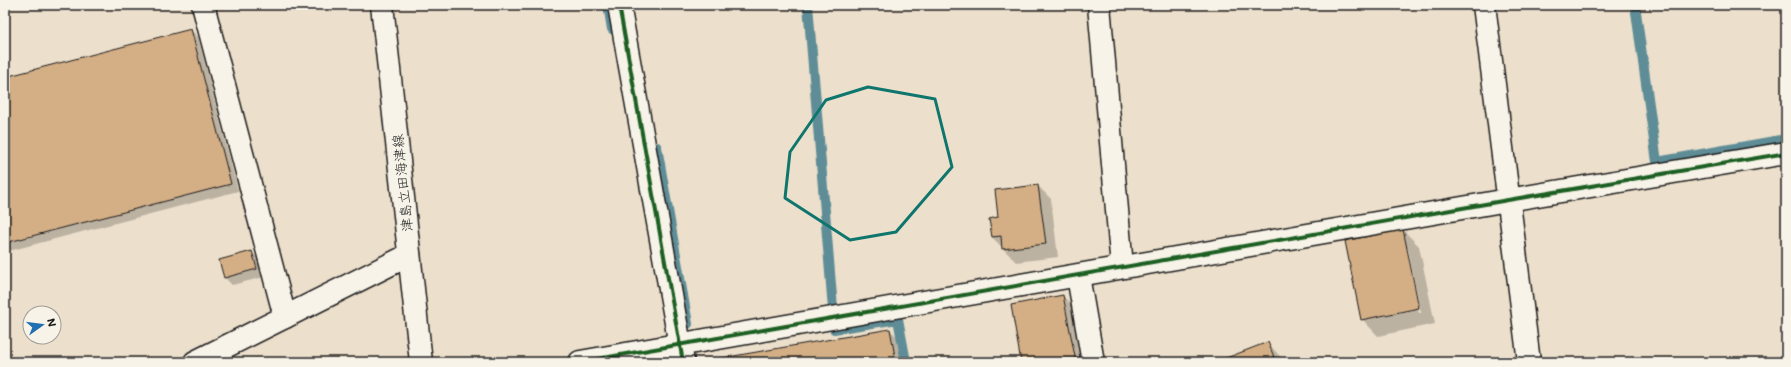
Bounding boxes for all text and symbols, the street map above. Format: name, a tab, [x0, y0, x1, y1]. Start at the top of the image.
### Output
street label: 津島立田海津線	[387, 133, 417, 233]
north arrow	[22, 305, 62, 345]
text: N	[44, 317, 60, 328]

